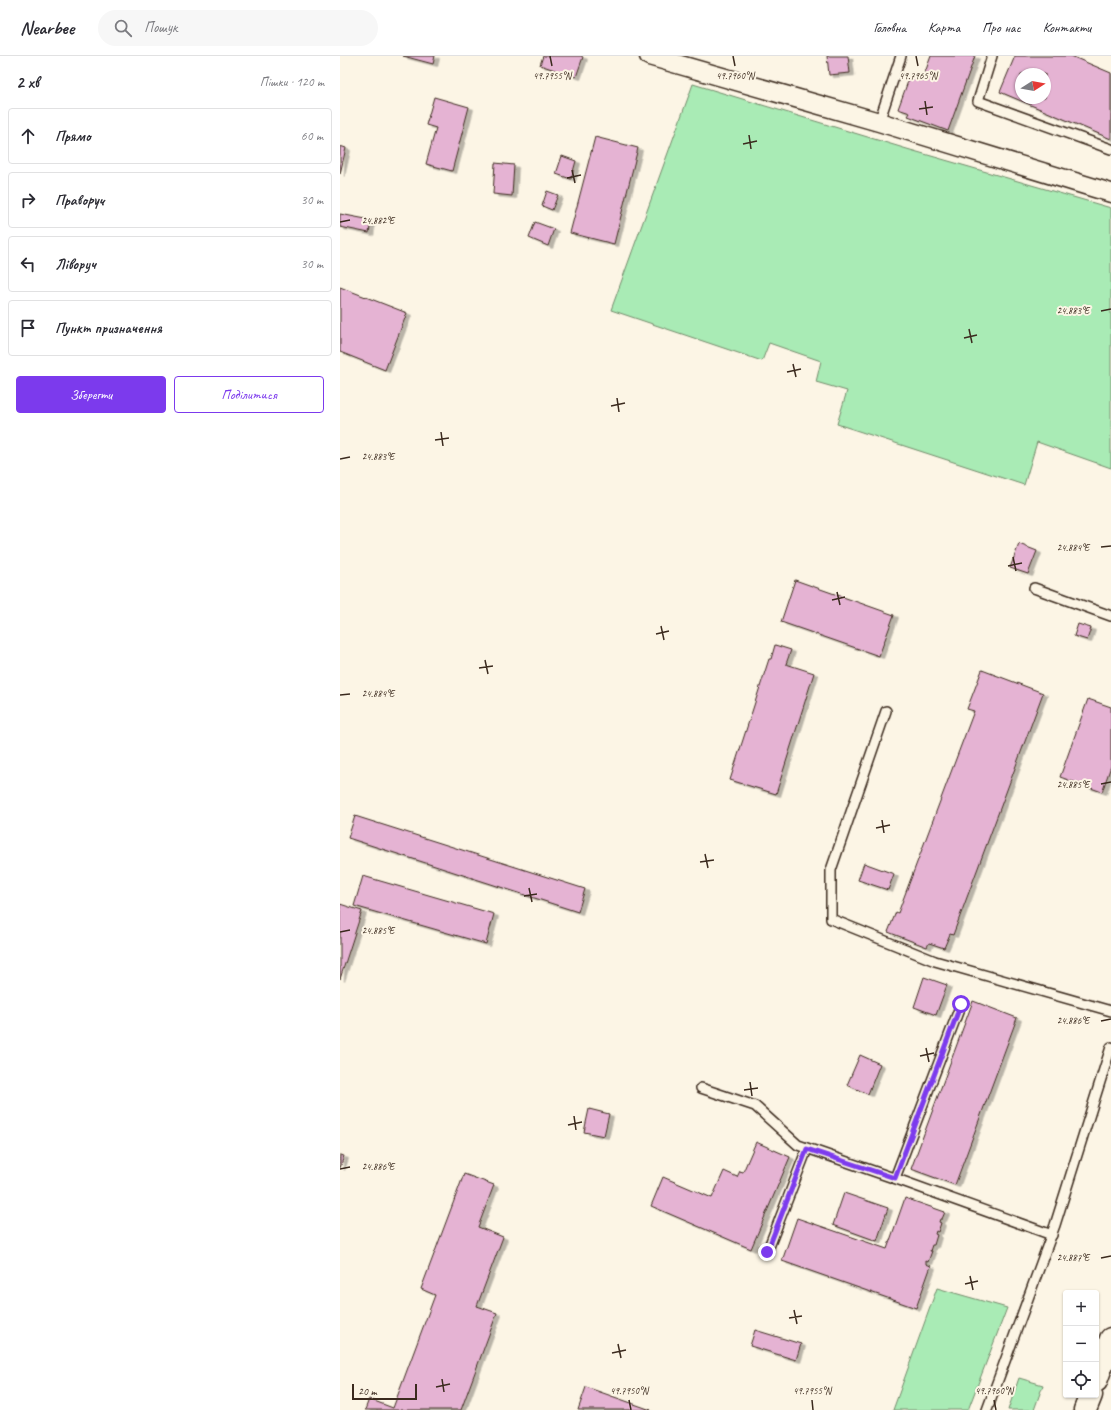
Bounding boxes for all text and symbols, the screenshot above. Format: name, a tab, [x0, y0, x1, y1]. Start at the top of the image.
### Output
search box	[98, 10, 378, 46]
text: Nearbee	[20, 16, 74, 40]
icon: search	[112, 17, 134, 39]
text: Пошук	[144, 18, 178, 37]
text: Головна	[873, 19, 906, 36]
text: Карта	[928, 19, 960, 36]
text: Про нас	[982, 19, 1021, 36]
text: Контакти	[1043, 19, 1091, 36]
north arrow	[1015, 68, 1051, 104]
text: 49.7955°N	[533, 69, 573, 82]
text: 49.7960°N	[716, 69, 756, 82]
text: 49.7965°N	[899, 69, 939, 82]
text: 2 хв	[16, 72, 39, 93]
text: Пішки · 120 m	[260, 74, 324, 90]
icon: ahead	[17, 125, 39, 147]
text: Прямо	[55, 127, 91, 146]
text: 60 m	[301, 128, 323, 144]
icon: right	[17, 189, 39, 211]
text: Праворуч	[55, 191, 104, 210]
text: 30 m	[301, 192, 323, 208]
text: 24.882°E	[362, 214, 396, 227]
icon: left	[17, 253, 39, 275]
text: Ліворуч	[55, 255, 96, 274]
text: 30 m	[301, 256, 323, 272]
text: 24.883°E	[1057, 304, 1091, 317]
icon: arrive	[17, 317, 39, 339]
text: Пункт призначення	[55, 319, 162, 338]
button: Зберегти	[16, 376, 166, 413]
button: Поділитися	[174, 376, 324, 413]
text: 24.883°E	[362, 450, 396, 463]
text: 24.884°E	[1057, 541, 1091, 554]
text: 24.884°E	[362, 687, 396, 700]
text: 24.885°E	[1057, 778, 1091, 791]
text: 24.885°E	[362, 924, 396, 937]
route start	[952, 995, 970, 1013]
text: 24.886°E	[1057, 1014, 1091, 1027]
text: 24.886°E	[362, 1160, 396, 1173]
route end	[758, 1243, 776, 1261]
text: 24.887°E	[1057, 1251, 1091, 1264]
map controls	[1063, 1290, 1099, 1398]
button: +	[1063, 1290, 1099, 1326]
button: −	[1063, 1326, 1099, 1362]
button: locate	[1063, 1362, 1099, 1398]
scale bar	[352, 1382, 417, 1401]
text: 20 m	[358, 1384, 377, 1398]
text: 49.7950°N	[610, 1384, 650, 1397]
text: 49.7955°N	[793, 1384, 833, 1397]
text: 49.7960°N	[975, 1384, 1015, 1397]

